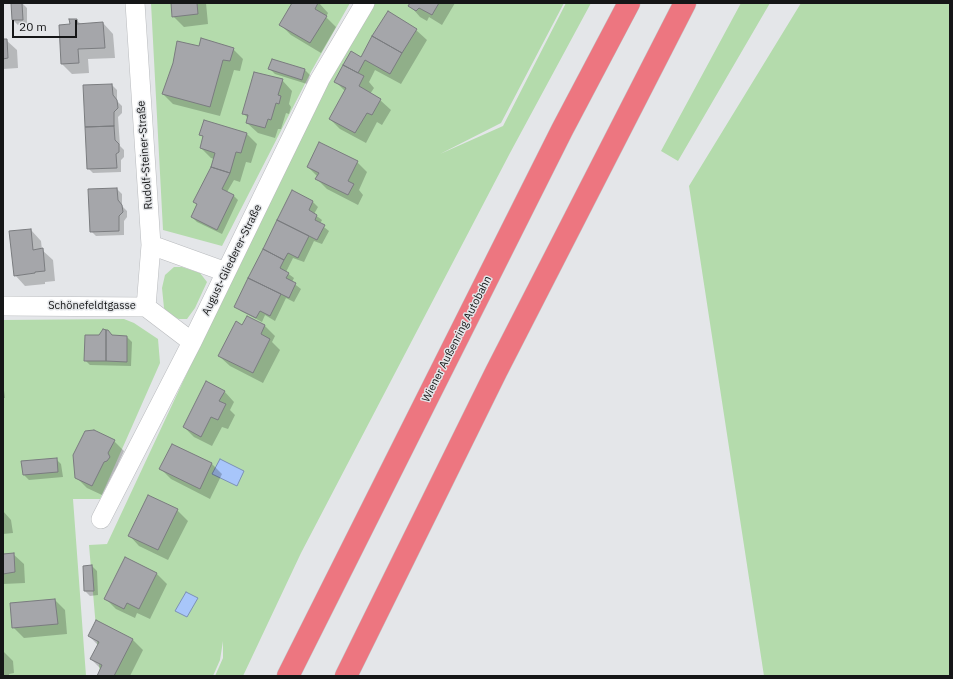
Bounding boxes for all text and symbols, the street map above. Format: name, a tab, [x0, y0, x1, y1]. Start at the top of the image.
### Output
scale bar	[14, 12, 79, 38]
text: 20 m	[19, 19, 47, 34]
street label: Rudolf-Steiner-Straße	[135, 100, 155, 210]
street label: August-Gliederer-Straße	[199, 202, 265, 318]
street label: Wiener Außenring Autobahn	[419, 274, 495, 404]
street label: Schönefeldtgasse	[48, 299, 136, 313]

